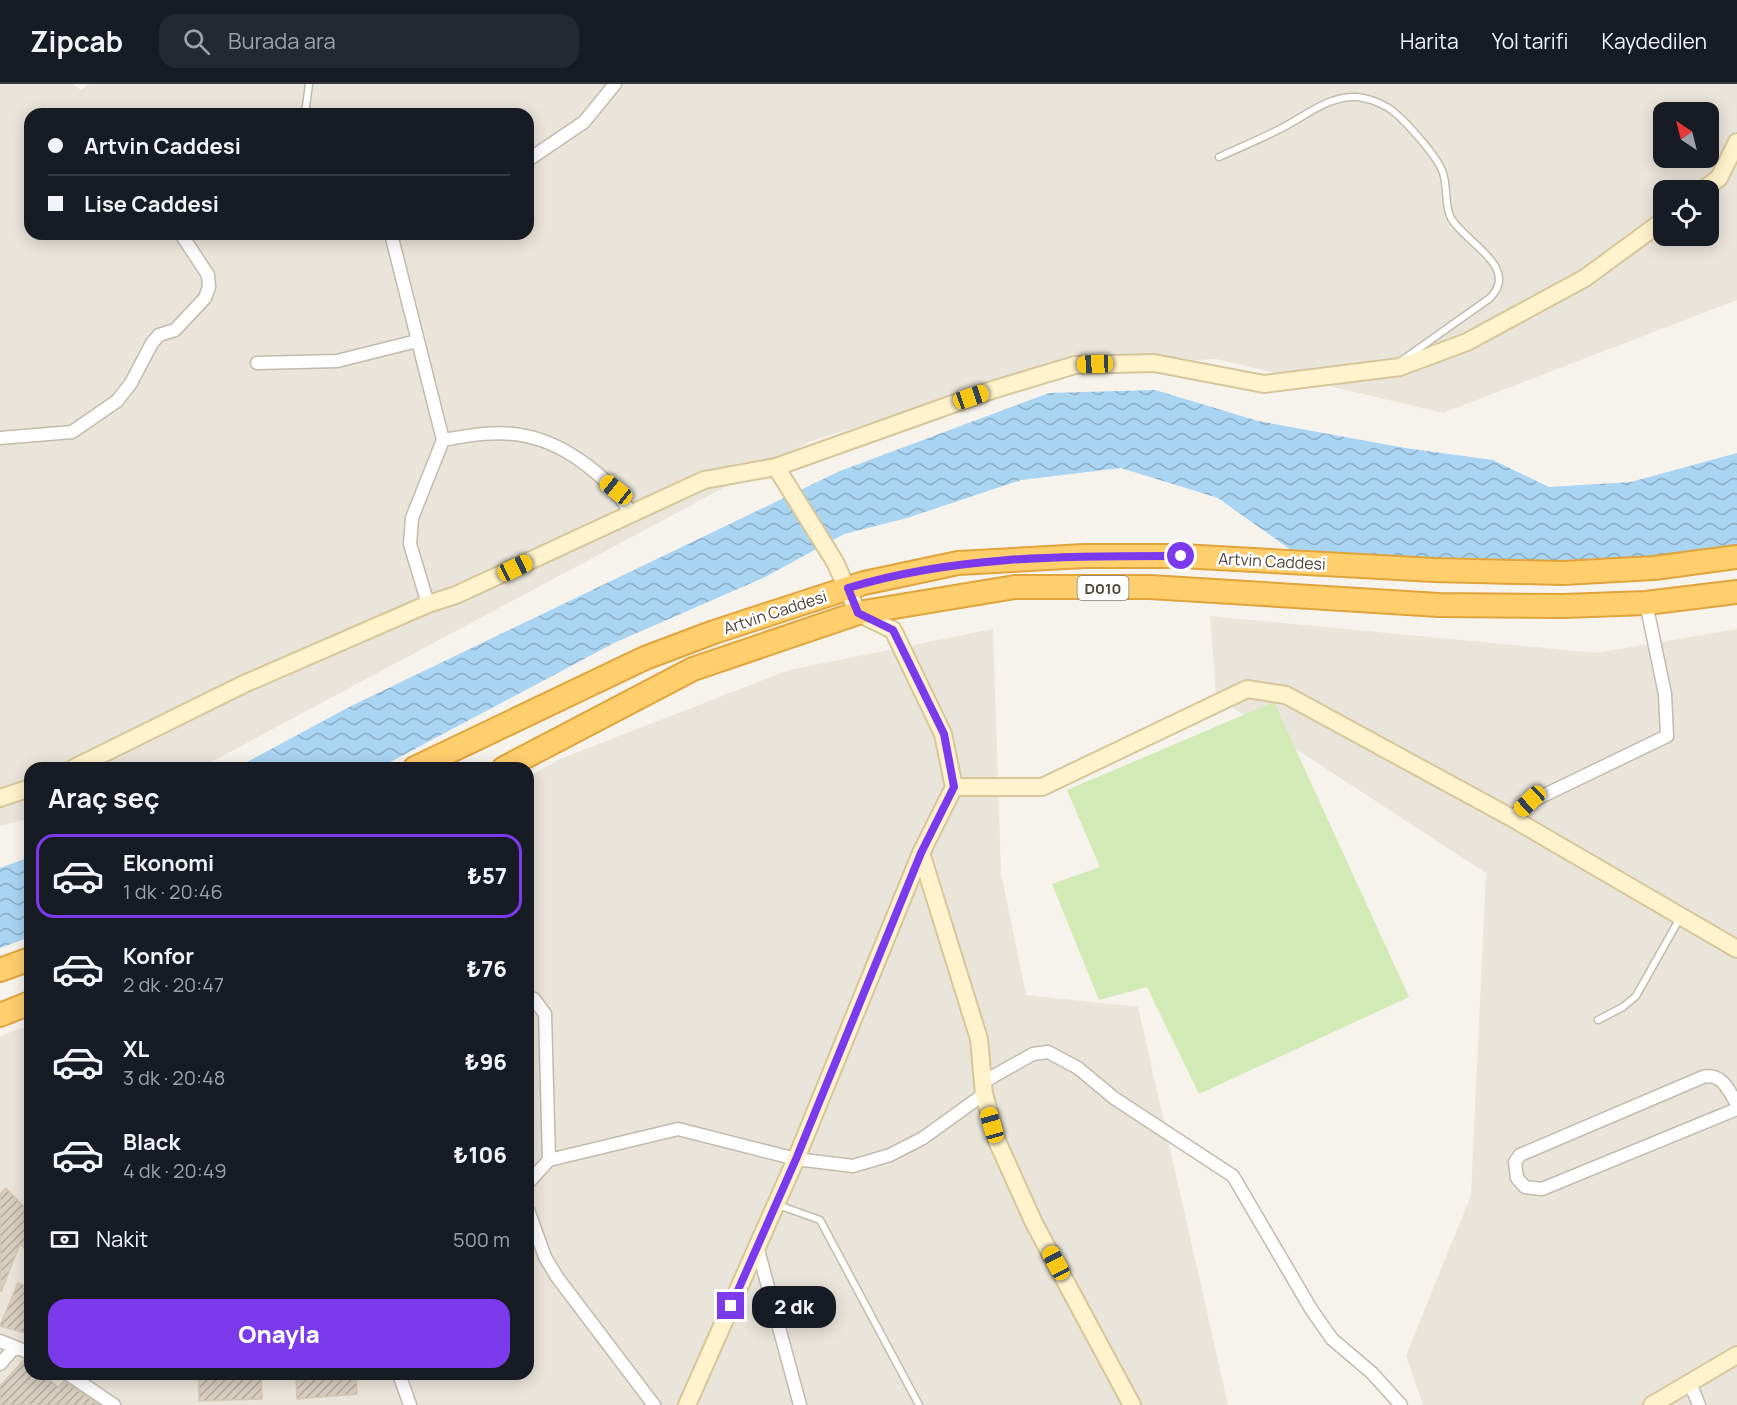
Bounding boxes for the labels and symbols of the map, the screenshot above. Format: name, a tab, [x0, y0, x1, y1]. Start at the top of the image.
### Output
north arrow	[1653, 102, 1719, 168]
car	[1077, 354, 1113, 374]
car	[951, 383, 991, 411]
car	[596, 472, 636, 508]
route start	[1167, 542, 1194, 569]
street label: Artvin Caddesi	[1218, 547, 1326, 575]
car	[495, 552, 535, 584]
road number: D010	[1078, 576, 1128, 600]
street label: Artvin Caddesi	[720, 585, 830, 639]
car	[1511, 782, 1549, 820]
car	[978, 1105, 1006, 1145]
car	[1040, 1243, 1072, 1283]
callout: 2 dk	[752, 1285, 836, 1327]
route end	[717, 1292, 744, 1319]

